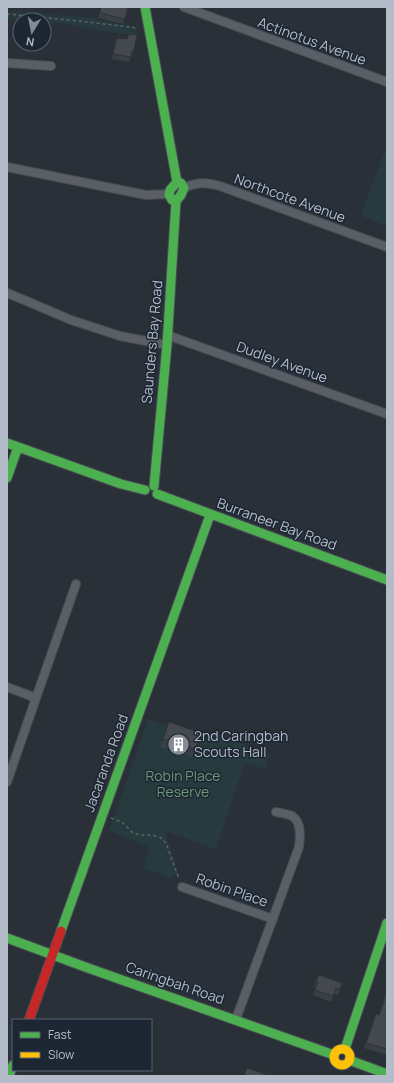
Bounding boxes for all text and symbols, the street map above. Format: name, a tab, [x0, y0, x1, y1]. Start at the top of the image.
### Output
north arrow	[12, 12, 52, 52]
street label: Actinotus Avenue	[255, 12, 369, 69]
text: N	[25, 34, 35, 50]
street label: Northcote Avenue	[232, 169, 348, 226]
street label: Saunders Bay Road	[137, 280, 166, 404]
street label: Dudley Avenue	[234, 336, 330, 387]
street label: Burraneer Bay Road	[215, 493, 340, 554]
street label: Jacaranda Road	[79, 711, 132, 814]
place label: 2nd Caringbah Scouts Hall	[194, 726, 288, 761]
building icon: 2nd Caringbah Scouts Hall	[166, 731, 192, 757]
park label: Robin Place Reserve	[145, 766, 221, 801]
street label: Robin Place	[194, 868, 271, 911]
street label: Caringbah Road	[123, 957, 227, 1008]
legend	[12, 1019, 152, 1071]
text: Fast	[48, 1026, 72, 1043]
text: Slow	[48, 1046, 74, 1063]

